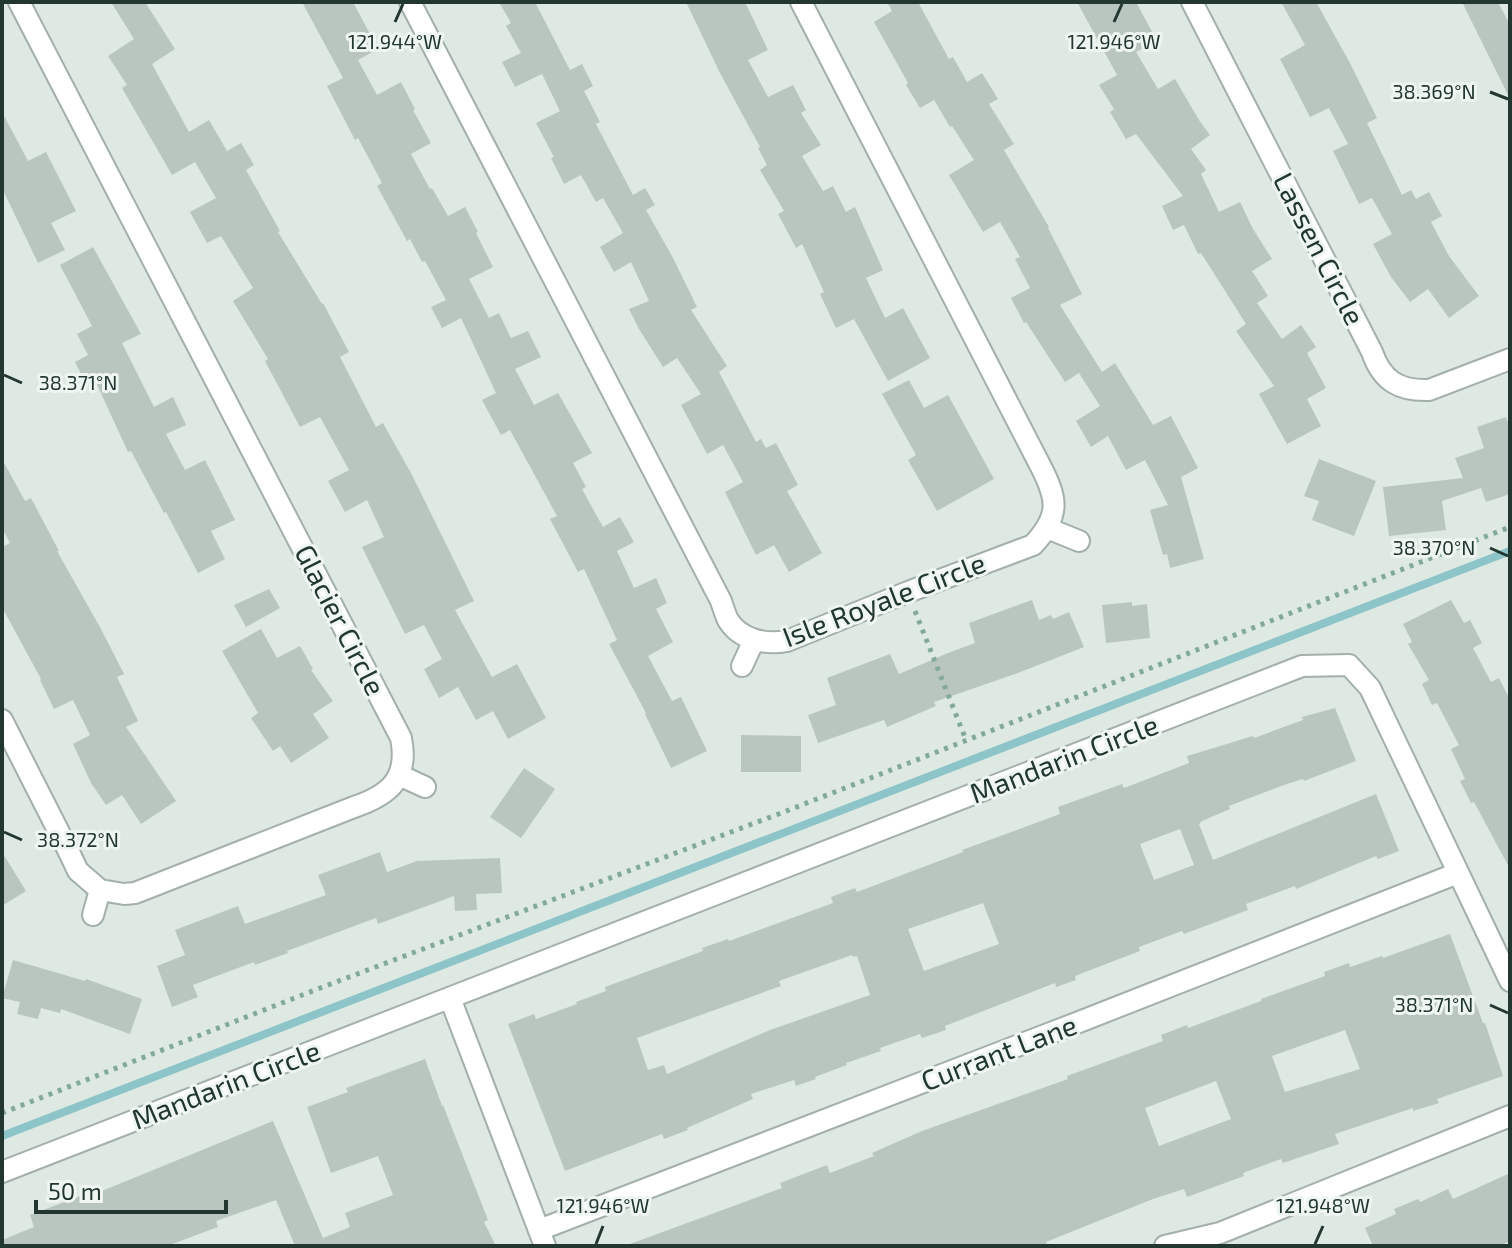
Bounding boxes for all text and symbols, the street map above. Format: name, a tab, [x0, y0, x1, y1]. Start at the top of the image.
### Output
text: 121.944°W	[348, 29, 442, 53]
text: 121.946°W	[1067, 29, 1161, 53]
text: 38.369°N	[1392, 79, 1476, 103]
street label: Lassen Circle	[1267, 167, 1373, 330]
text: 38.371°N	[39, 370, 117, 394]
text: 38.370°N	[1393, 535, 1475, 559]
street label: Glacier Circle	[288, 538, 393, 701]
street label: Isle Royale Circle	[777, 545, 990, 653]
street label: Mandarin Circle	[965, 707, 1163, 810]
text: 38.372°N	[37, 827, 119, 851]
text: 38.371°N	[1395, 992, 1473, 1016]
street label: Currant Lane	[916, 1007, 1081, 1097]
street label: Mandarin Circle	[127, 1033, 325, 1136]
scale bar	[36, 1164, 226, 1214]
text: 50 m	[48, 1176, 102, 1205]
text: 121.946°W	[556, 1193, 650, 1217]
text: 121.948°W	[1276, 1193, 1370, 1217]

